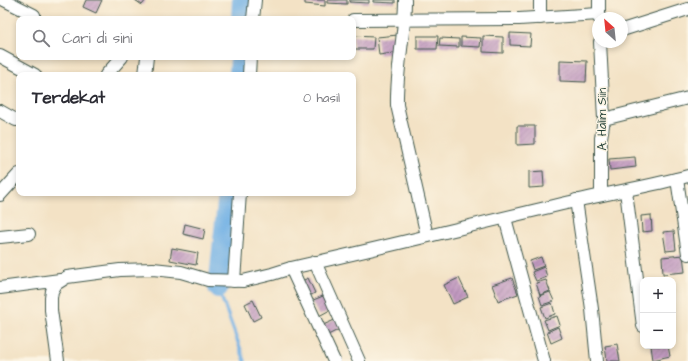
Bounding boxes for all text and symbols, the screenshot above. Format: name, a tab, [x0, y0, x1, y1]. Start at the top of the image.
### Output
north arrow	[592, 12, 628, 48]
search box	[16, 16, 356, 60]
icon: search	[30, 27, 52, 49]
text: Cari di sini	[62, 28, 132, 49]
text: Terdekat	[32, 86, 105, 110]
street label: A. Halim Siin	[594, 88, 611, 150]
text: 0 hasil	[303, 89, 340, 107]
map controls	[640, 277, 676, 349]
button: +	[640, 277, 676, 313]
button: −	[640, 313, 676, 349]

